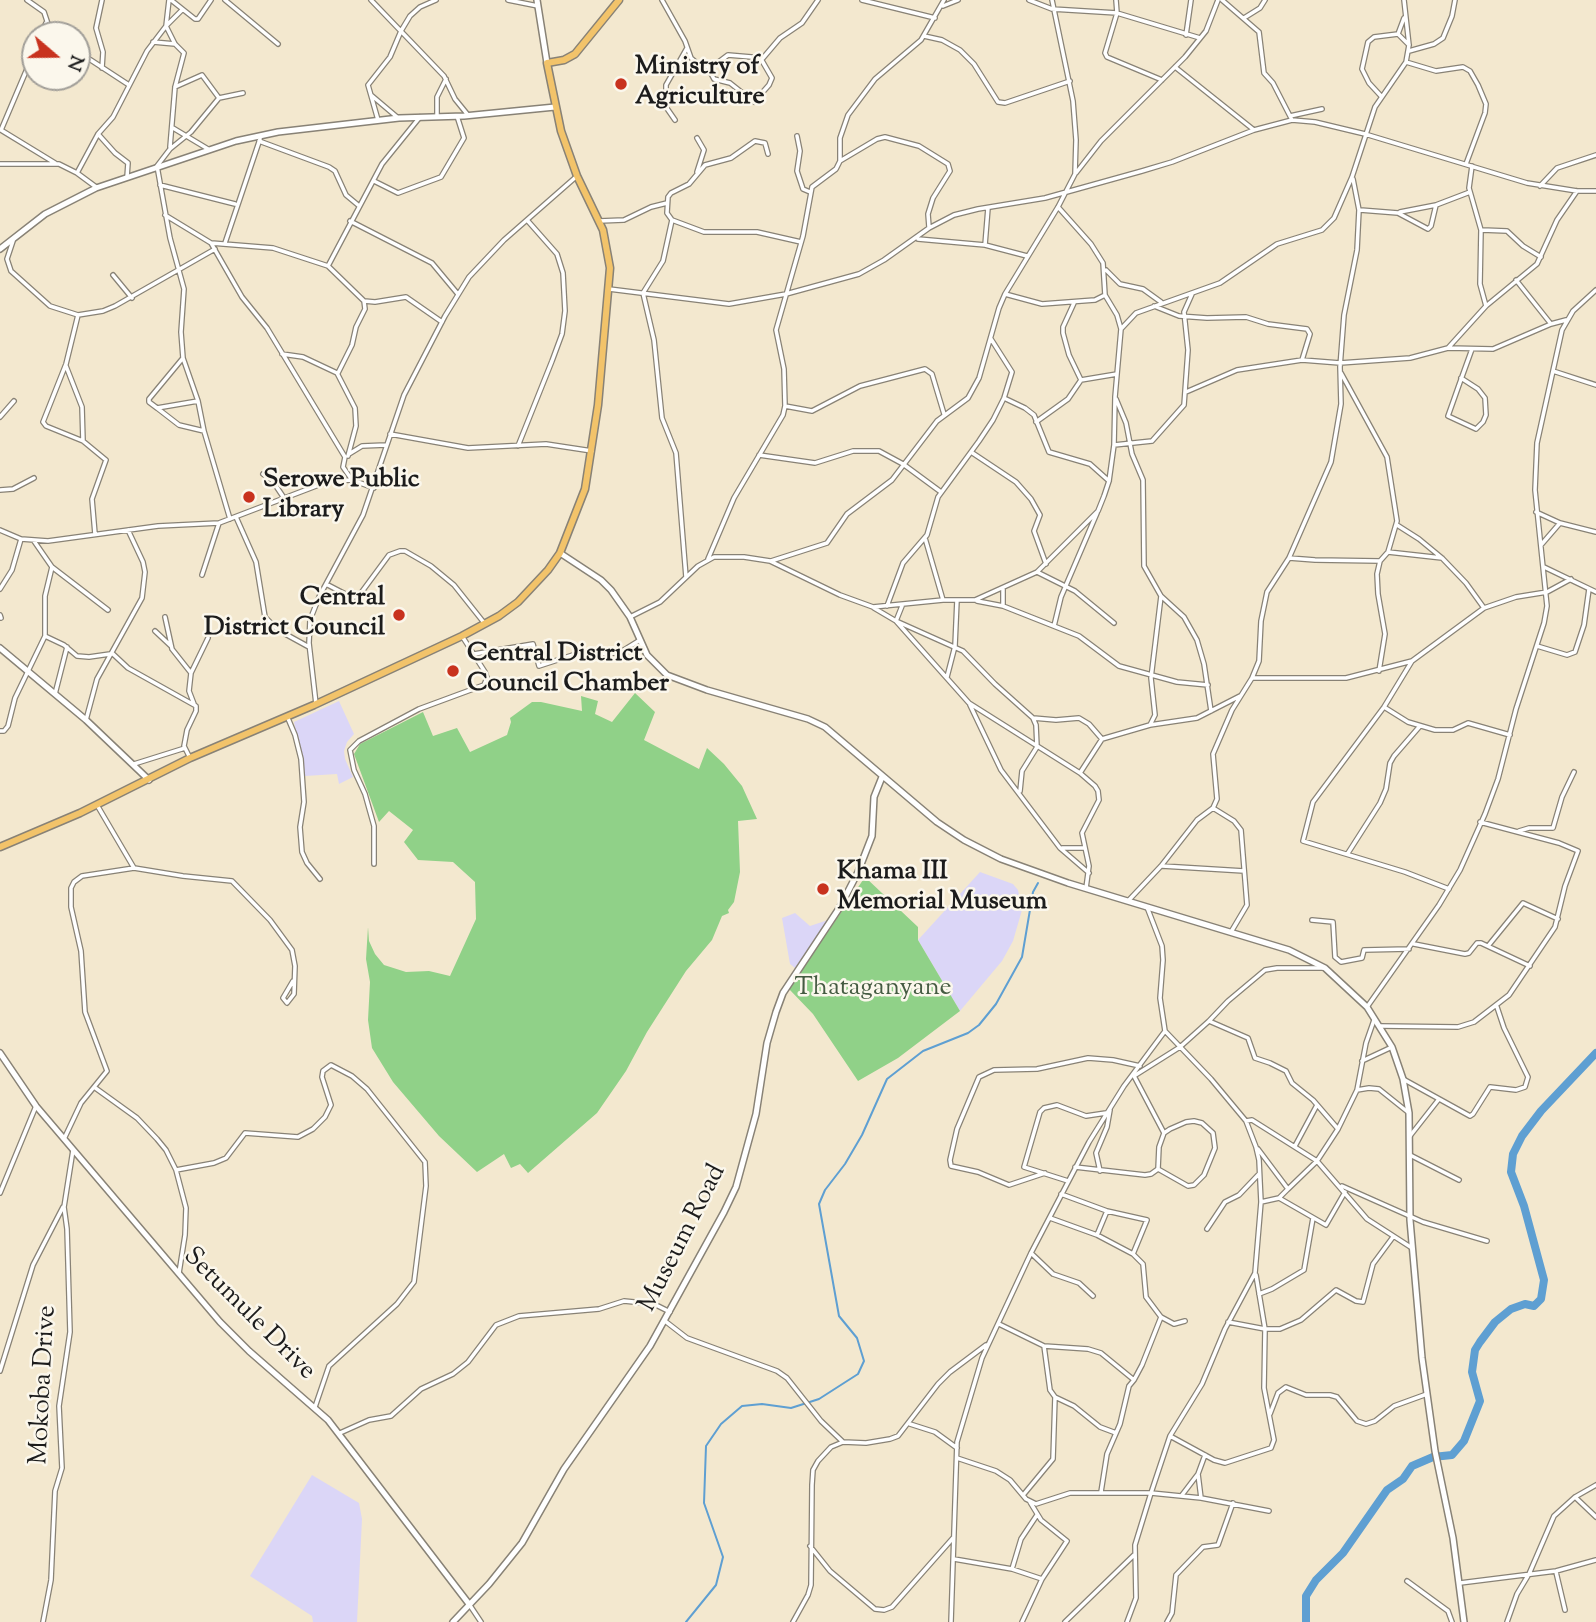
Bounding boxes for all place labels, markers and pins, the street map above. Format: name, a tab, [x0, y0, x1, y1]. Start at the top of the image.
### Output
place label: Ministry of Agriculture	[635, 53, 765, 114]
marker: Ministry of Agriculture	[613, 76, 629, 92]
place label: Serowe Public Library	[263, 466, 420, 528]
marker: Serowe Public Library	[241, 489, 257, 505]
place label: Central District Council	[204, 584, 385, 646]
marker: Central District Council	[391, 607, 407, 623]
place label: Central District Council Chamber	[467, 640, 669, 702]
marker: Central District Council Chamber	[445, 663, 461, 679]
place label: Khama III Memorial Museum	[837, 858, 1047, 920]
marker: Khama III Memorial Museum	[815, 881, 831, 897]

